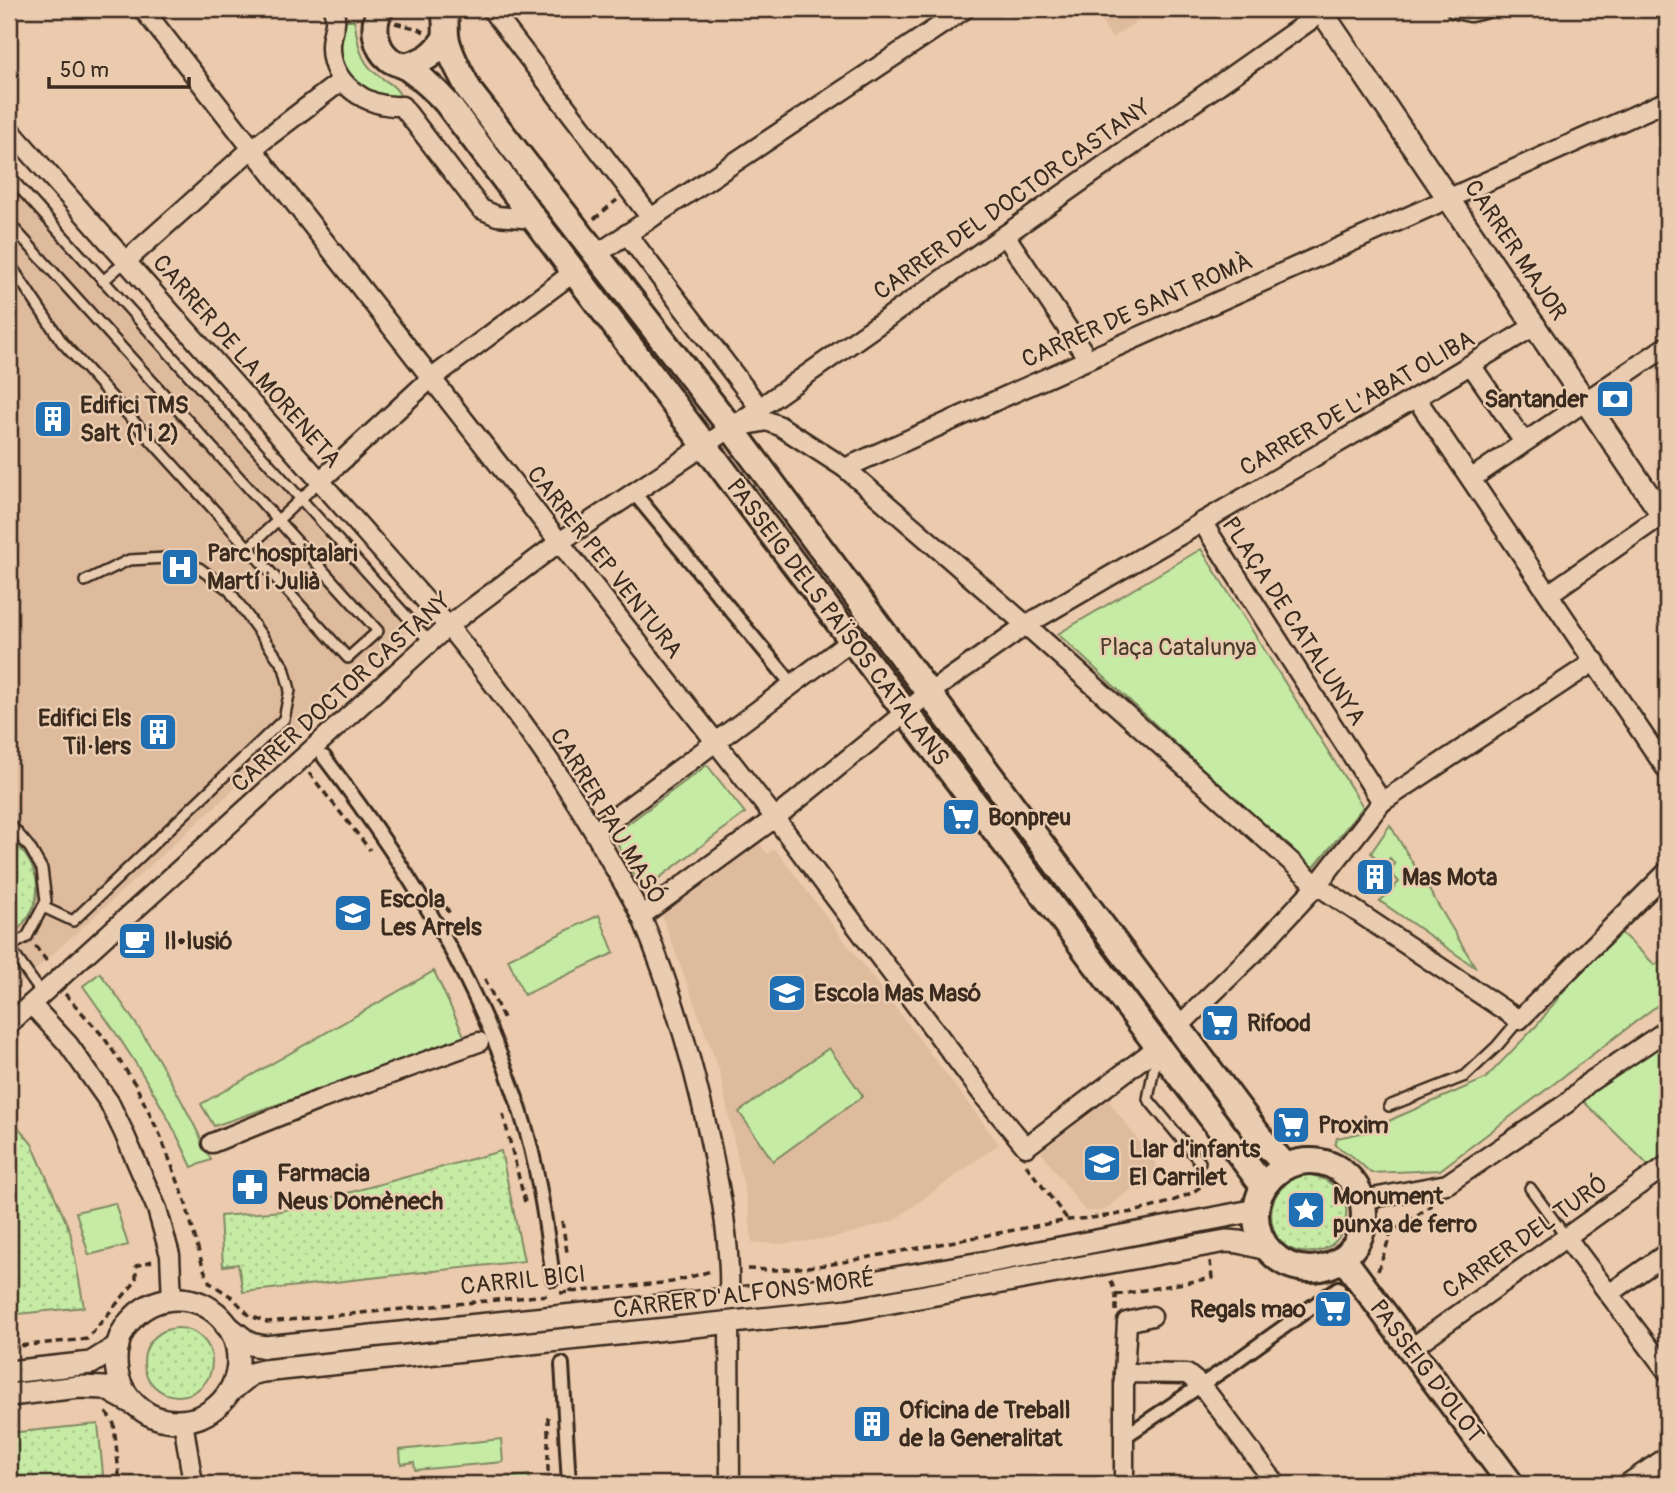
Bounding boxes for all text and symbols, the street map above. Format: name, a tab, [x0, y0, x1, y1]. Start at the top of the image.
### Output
scale bar	[49, 46, 189, 90]
text: 50 m	[60, 57, 109, 84]
street label: CARRER DEL DOCTOR CASTANY	[868, 92, 1156, 306]
street label: CARRER MAJOR	[1458, 175, 1573, 326]
street label: CARRER DE SANT ROMÀ	[1017, 246, 1257, 374]
street label: CARRER DE LA MORENETA	[146, 249, 347, 474]
street label: CARRER DE L'ABAT OLIBA	[1235, 324, 1480, 483]
bank icon: Santander	[1594, 378, 1636, 420]
place label: Santander	[1484, 385, 1588, 414]
place label: Edifici TMS Salt (1 i 2)	[80, 391, 189, 448]
building icon: Edifici TMS Salt (1 i 2)	[32, 398, 74, 440]
street label: CARRER PEP VENTURA	[520, 460, 689, 664]
street label: PASSEIG DELS PAÏSOS CATALANS	[720, 473, 955, 772]
street label: PLAÇA DE CATALUNYA	[1215, 512, 1372, 731]
place label: Parc hospitalari Martí i Julià	[207, 539, 357, 596]
hospital icon: Parc hospitalari Martí i Julià	[159, 546, 201, 588]
street label: CARRER DOCTOR CASTANY	[226, 586, 457, 799]
park label: Plaça Catalunya	[1099, 633, 1257, 662]
place label: Edifici Els Til·lers	[38, 704, 131, 761]
building icon: Edifici Els Til·lers	[137, 711, 179, 753]
street label: CARRER PAU MASÓ	[544, 723, 672, 909]
supermarket icon: Bonpreu	[940, 796, 982, 838]
place label: Bonpreu	[988, 803, 1071, 832]
building icon: Mas Mota	[1354, 856, 1396, 898]
place label: Mas Mota	[1402, 863, 1497, 892]
place label: Escola Les Arrels	[380, 885, 482, 942]
school or university icon: Escola Les Arrels	[332, 892, 374, 934]
cafe icon: Il•lusió	[116, 920, 158, 962]
place label: Il•lusió	[164, 927, 232, 956]
school or university icon: Escola Mas Masó	[766, 972, 808, 1014]
place label: Escola Mas Masó	[814, 979, 981, 1008]
supermarket icon: Rifood	[1199, 1002, 1241, 1044]
place label: Rifood	[1247, 1009, 1311, 1038]
supermarket icon: Proxim	[1270, 1104, 1312, 1146]
place label: Proxim	[1318, 1111, 1389, 1140]
place label: Llar d'infants El Carrilet	[1129, 1135, 1261, 1192]
school or university icon: Llar d'infants El Carrilet	[1081, 1142, 1123, 1184]
place label: Farmacia Neus Domènech	[277, 1159, 443, 1216]
pharmacy icon: Farmacia Neus Domènech	[229, 1166, 271, 1208]
street label: CARRER DEL TURÓ	[1436, 1169, 1614, 1305]
place label: Monument punxa de ferro	[1333, 1182, 1477, 1239]
place icon: Monument punxa de ferro	[1285, 1189, 1327, 1231]
street label: CARRIL BICI	[459, 1260, 587, 1301]
street label: CARRER D'ALFONS MORÉ	[611, 1264, 877, 1325]
supermarket icon: Regals mao	[1312, 1288, 1354, 1330]
street label: PASSEIG D'OLOT	[1363, 1294, 1490, 1449]
place label: Regals mao	[1190, 1295, 1306, 1324]
place label: Oficina de Treball de la Generalitat	[899, 1396, 1070, 1453]
building icon: Oficina de Treball de la Generalitat	[851, 1403, 893, 1445]

